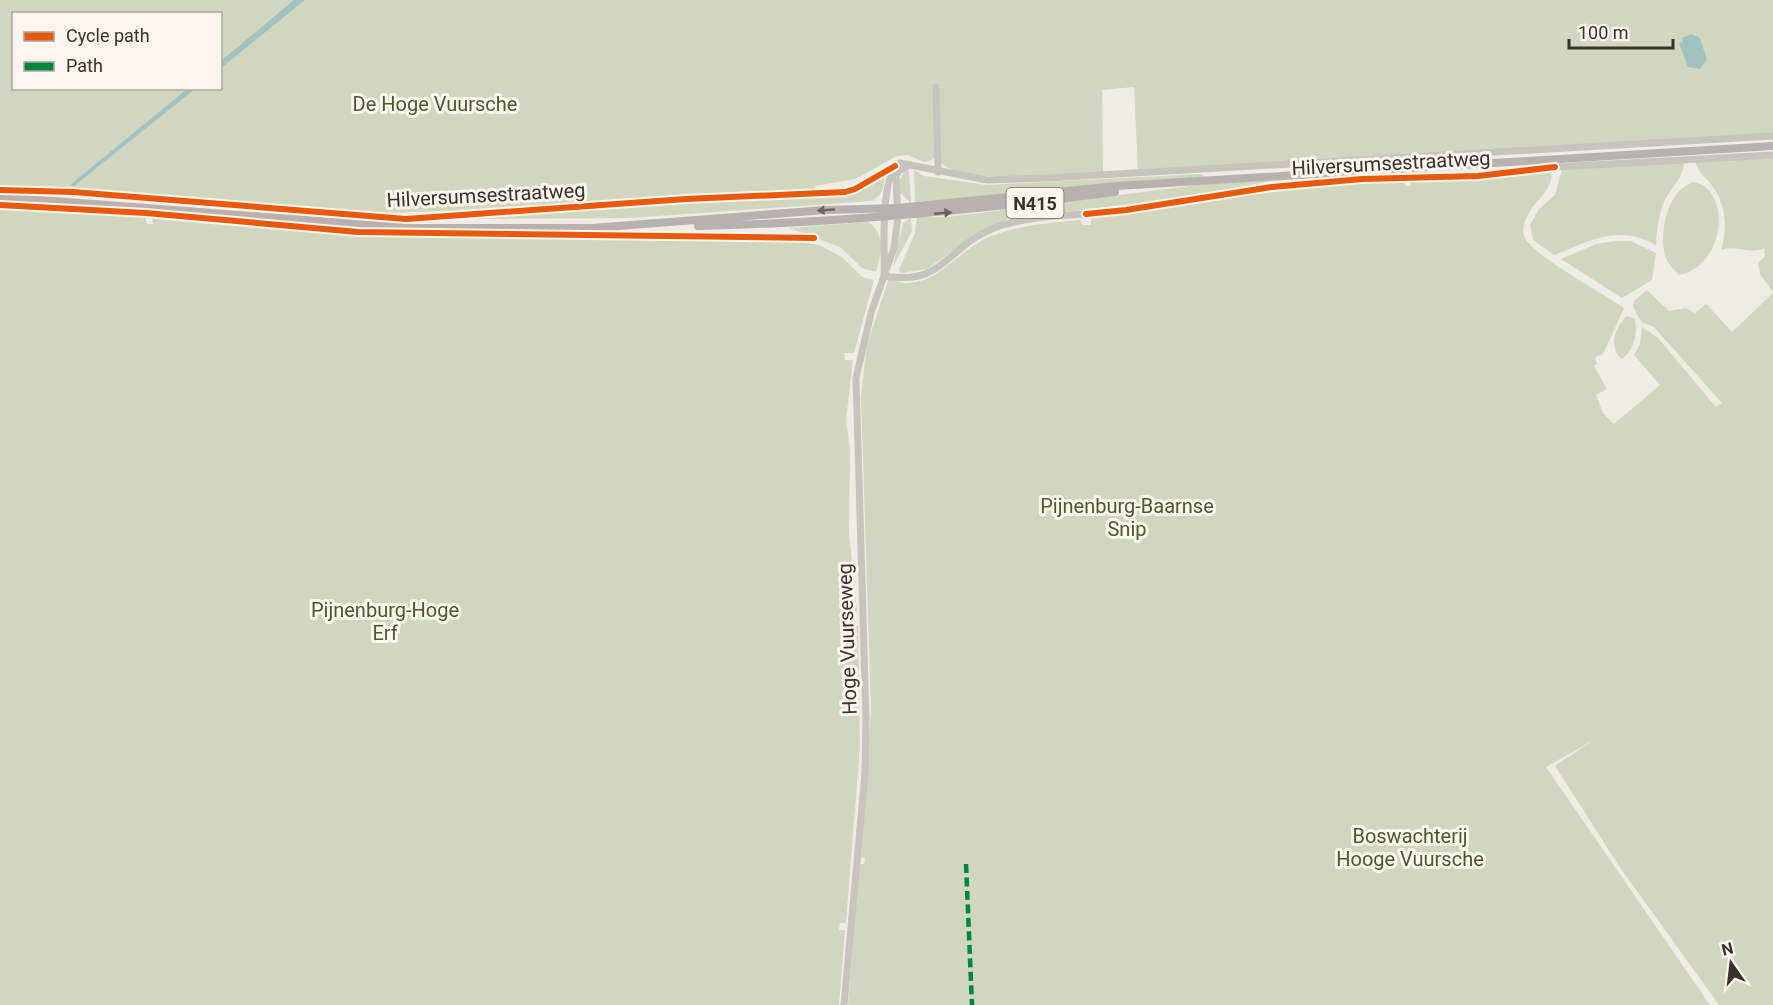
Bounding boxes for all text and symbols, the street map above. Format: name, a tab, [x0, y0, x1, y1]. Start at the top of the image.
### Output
legend	[12, 12, 222, 90]
scale bar	[1569, 12, 1672, 50]
text: 100 m	[1578, 22, 1629, 43]
text: Cycle path	[66, 25, 150, 46]
text: Path	[66, 55, 103, 76]
park label: De Hoge Vuursche	[353, 92, 517, 116]
street label: Hilversumsestraatweg	[1291, 146, 1491, 180]
street label: Hilversumsestraatweg	[386, 178, 586, 212]
road number: N415	[1006, 188, 1064, 218]
one-way arrow	[817, 206, 836, 215]
one-way arrow	[933, 208, 952, 218]
park label: Pijnenburg-Baarnse Snip	[1040, 494, 1214, 541]
street label: Hoge Vuurseweg	[832, 563, 862, 715]
park label: Pijnenburg-Hoge Erf	[311, 598, 459, 645]
park label: Boswachterij Hooge Vuursche	[1336, 824, 1484, 871]
north arrow	[1701, 933, 1761, 993]
text: N	[1720, 938, 1735, 960]

